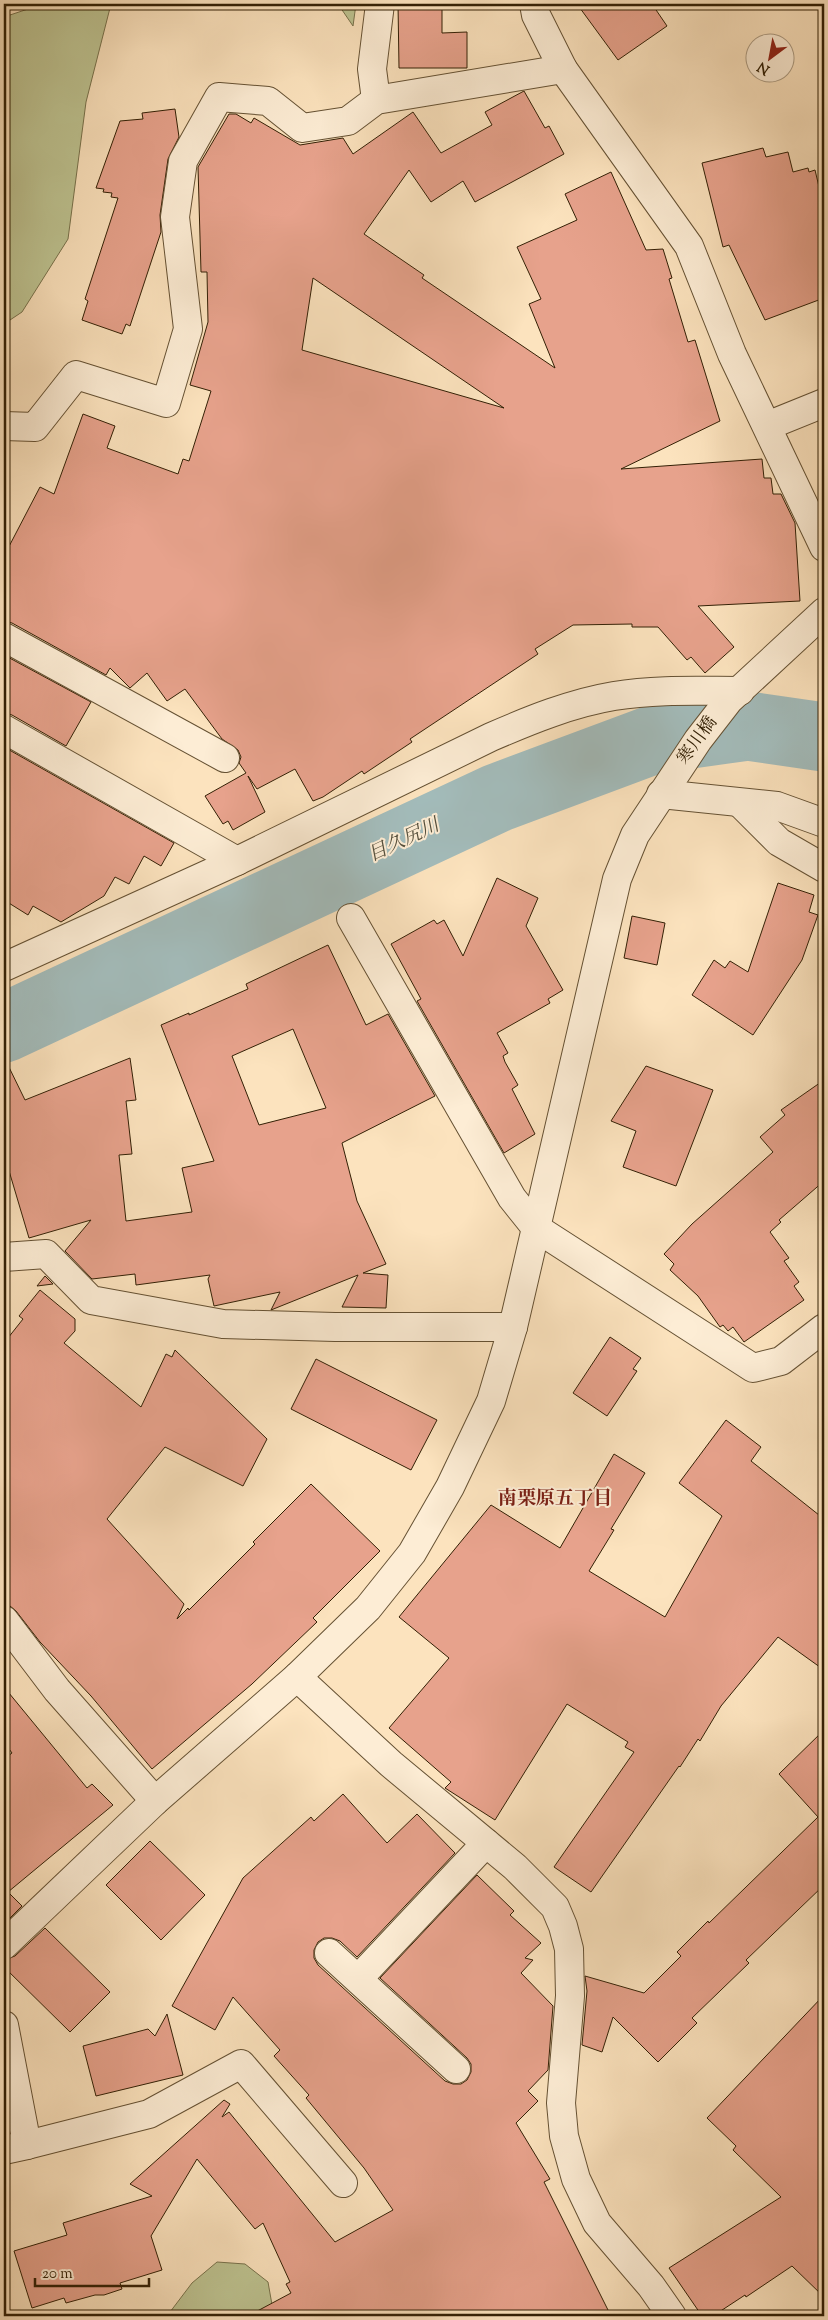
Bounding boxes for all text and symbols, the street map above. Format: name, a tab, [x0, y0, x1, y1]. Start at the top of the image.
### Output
north arrow	[746, 32, 796, 82]
text: N	[754, 56, 774, 79]
street label: 寒川橋	[672, 712, 724, 770]
water label: 目久尻川	[364, 812, 446, 869]
district label: 南栗原五丁目	[498, 1486, 612, 1513]
scale bar	[35, 2255, 149, 2287]
text: 20 m	[42, 2264, 73, 2285]

